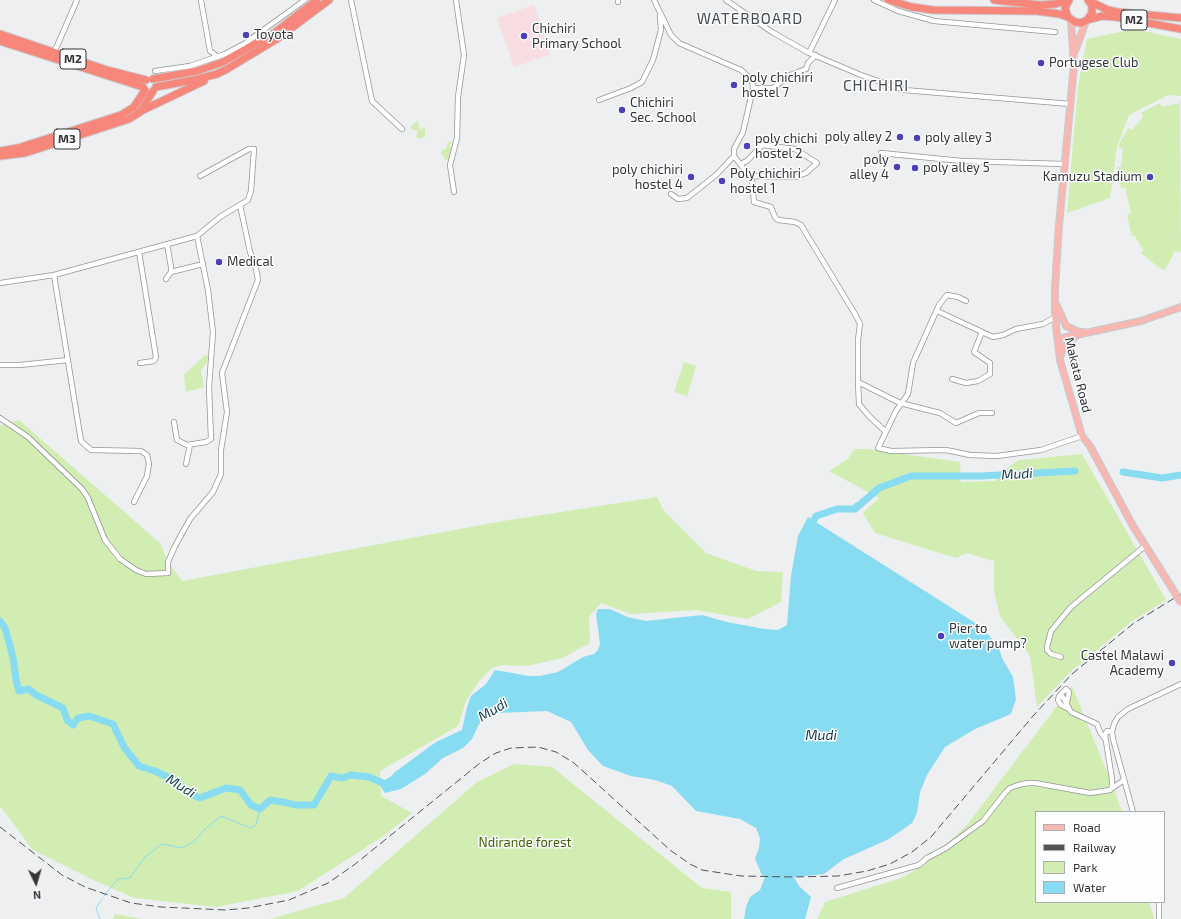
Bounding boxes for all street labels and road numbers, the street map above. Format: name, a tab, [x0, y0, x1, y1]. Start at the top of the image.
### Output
road number: M2	[1121, 10, 1147, 30]
road number: M2	[60, 49, 86, 69]
road number: M3	[54, 129, 80, 149]
street label: Makata Road	[1061, 336, 1095, 414]

